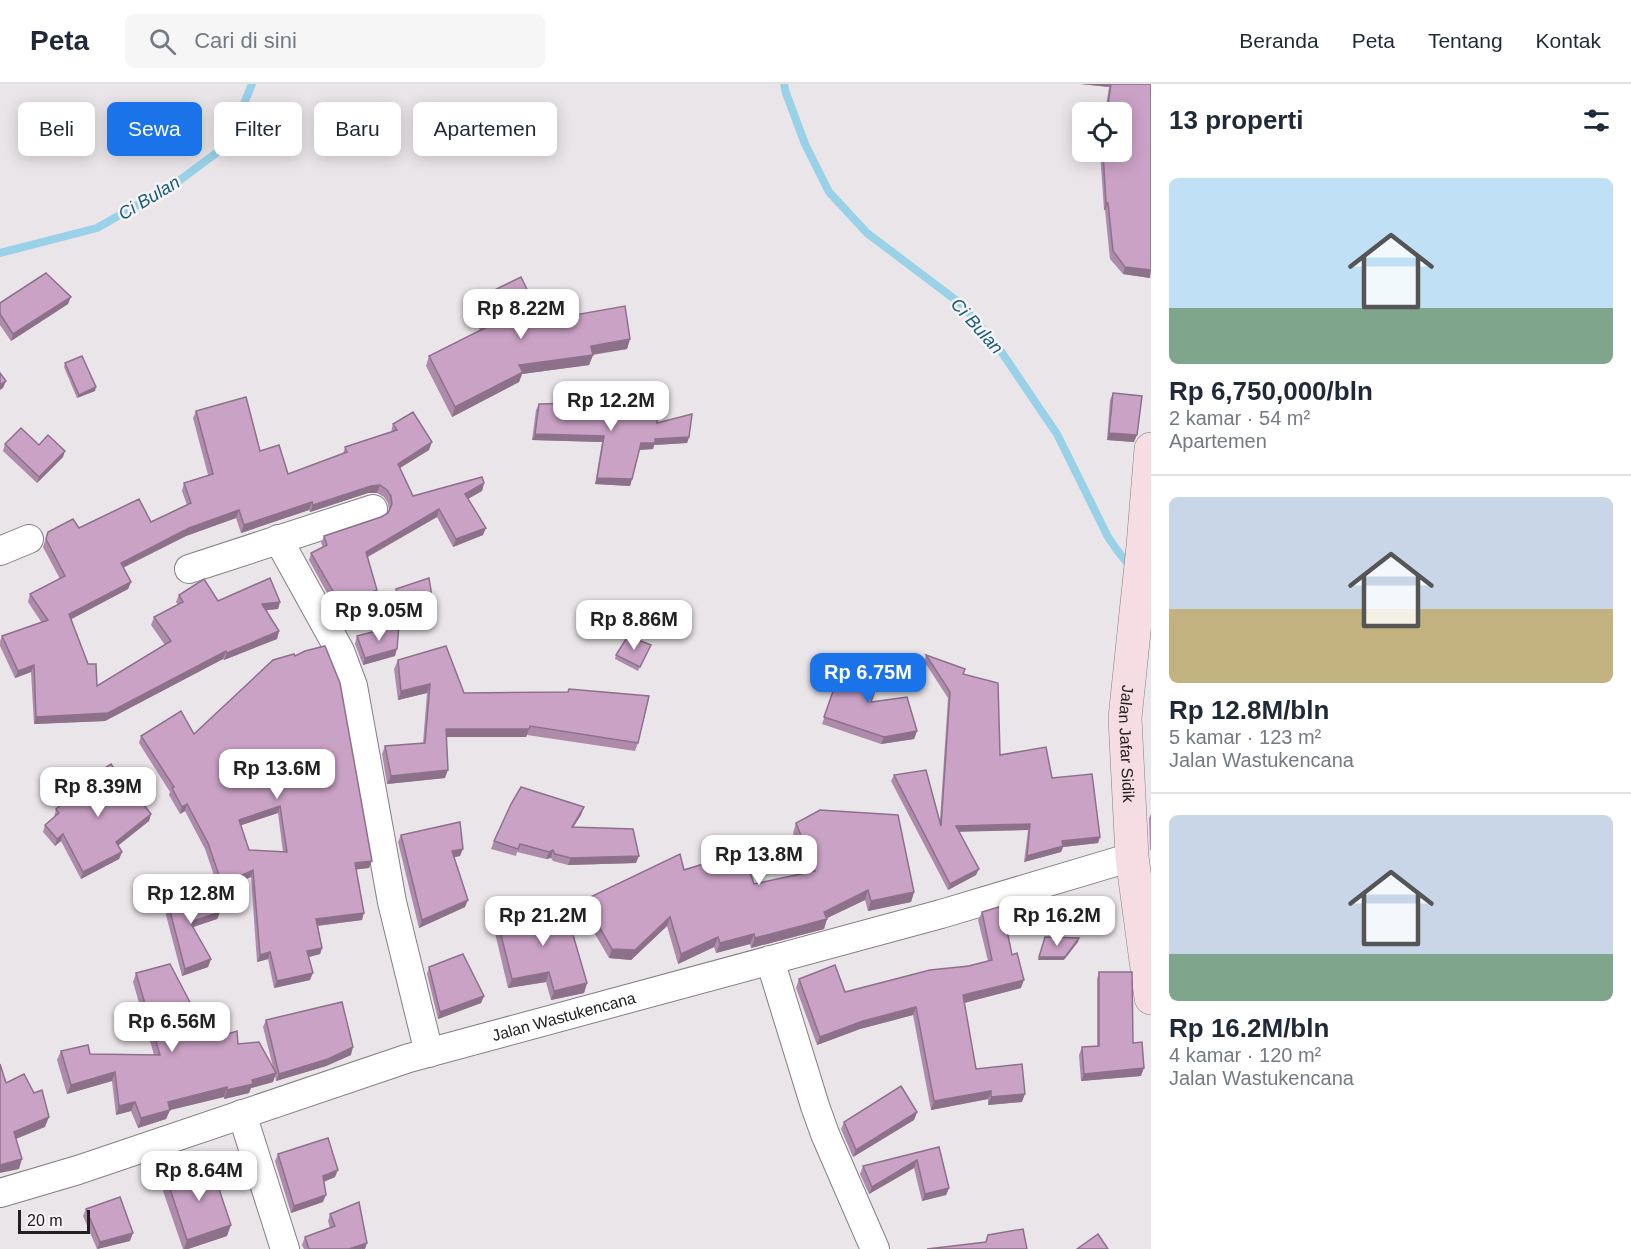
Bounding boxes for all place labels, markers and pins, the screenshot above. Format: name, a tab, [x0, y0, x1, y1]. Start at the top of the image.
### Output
pin: Rp 8.22M	[459, 289, 583, 340]
pin: Rp 12.2M	[549, 381, 673, 432]
pin: Rp 9.05M	[317, 591, 441, 642]
pin: Rp 8.86M	[572, 600, 696, 651]
pin: Rp 6.75M	[806, 653, 930, 704]
pin: Rp 13.6M	[215, 749, 339, 800]
pin: Rp 8.39M	[36, 767, 160, 818]
pin: Rp 13.8M	[697, 835, 821, 886]
pin: Rp 12.8M	[129, 874, 253, 925]
pin: Rp 21.2M	[481, 896, 605, 947]
pin: Rp 16.2M	[995, 896, 1119, 947]
pin: Rp 6.56M	[110, 1002, 234, 1053]
pin: Rp 8.64M	[137, 1151, 261, 1202]

